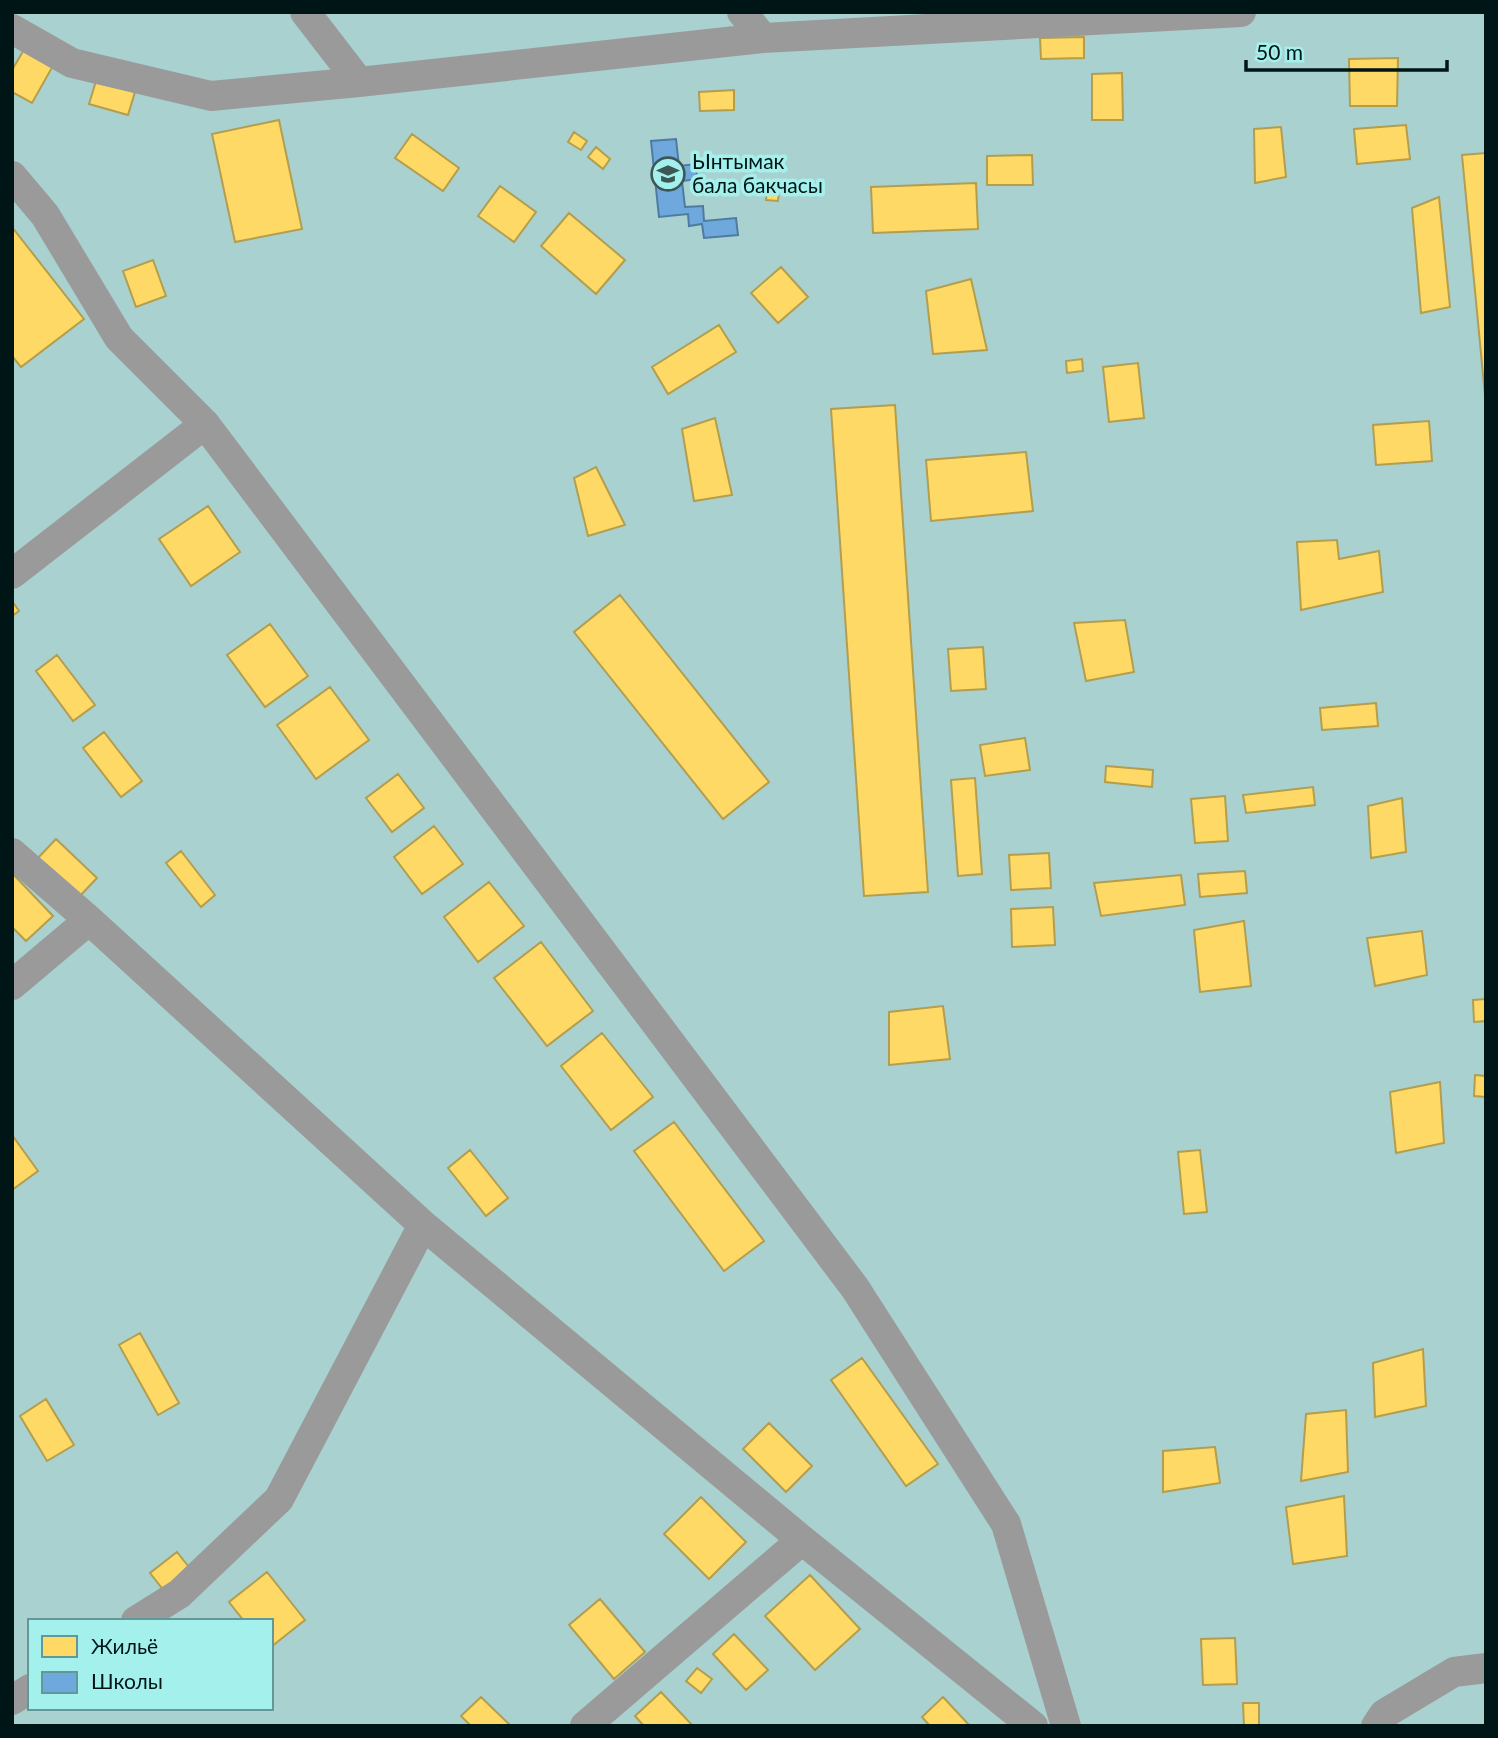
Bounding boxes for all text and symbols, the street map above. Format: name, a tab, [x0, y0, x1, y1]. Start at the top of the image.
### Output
scale bar	[1246, 28, 1447, 72]
text: 50 m	[1256, 39, 1303, 64]
place label: Ынтымак бала бакчасы	[692, 148, 823, 197]
school or university icon: Ынтымак бала бакчасы	[649, 155, 687, 193]
legend	[28, 1619, 273, 1710]
text: Жильё	[91, 1633, 158, 1658]
text: Школы	[91, 1668, 163, 1693]

